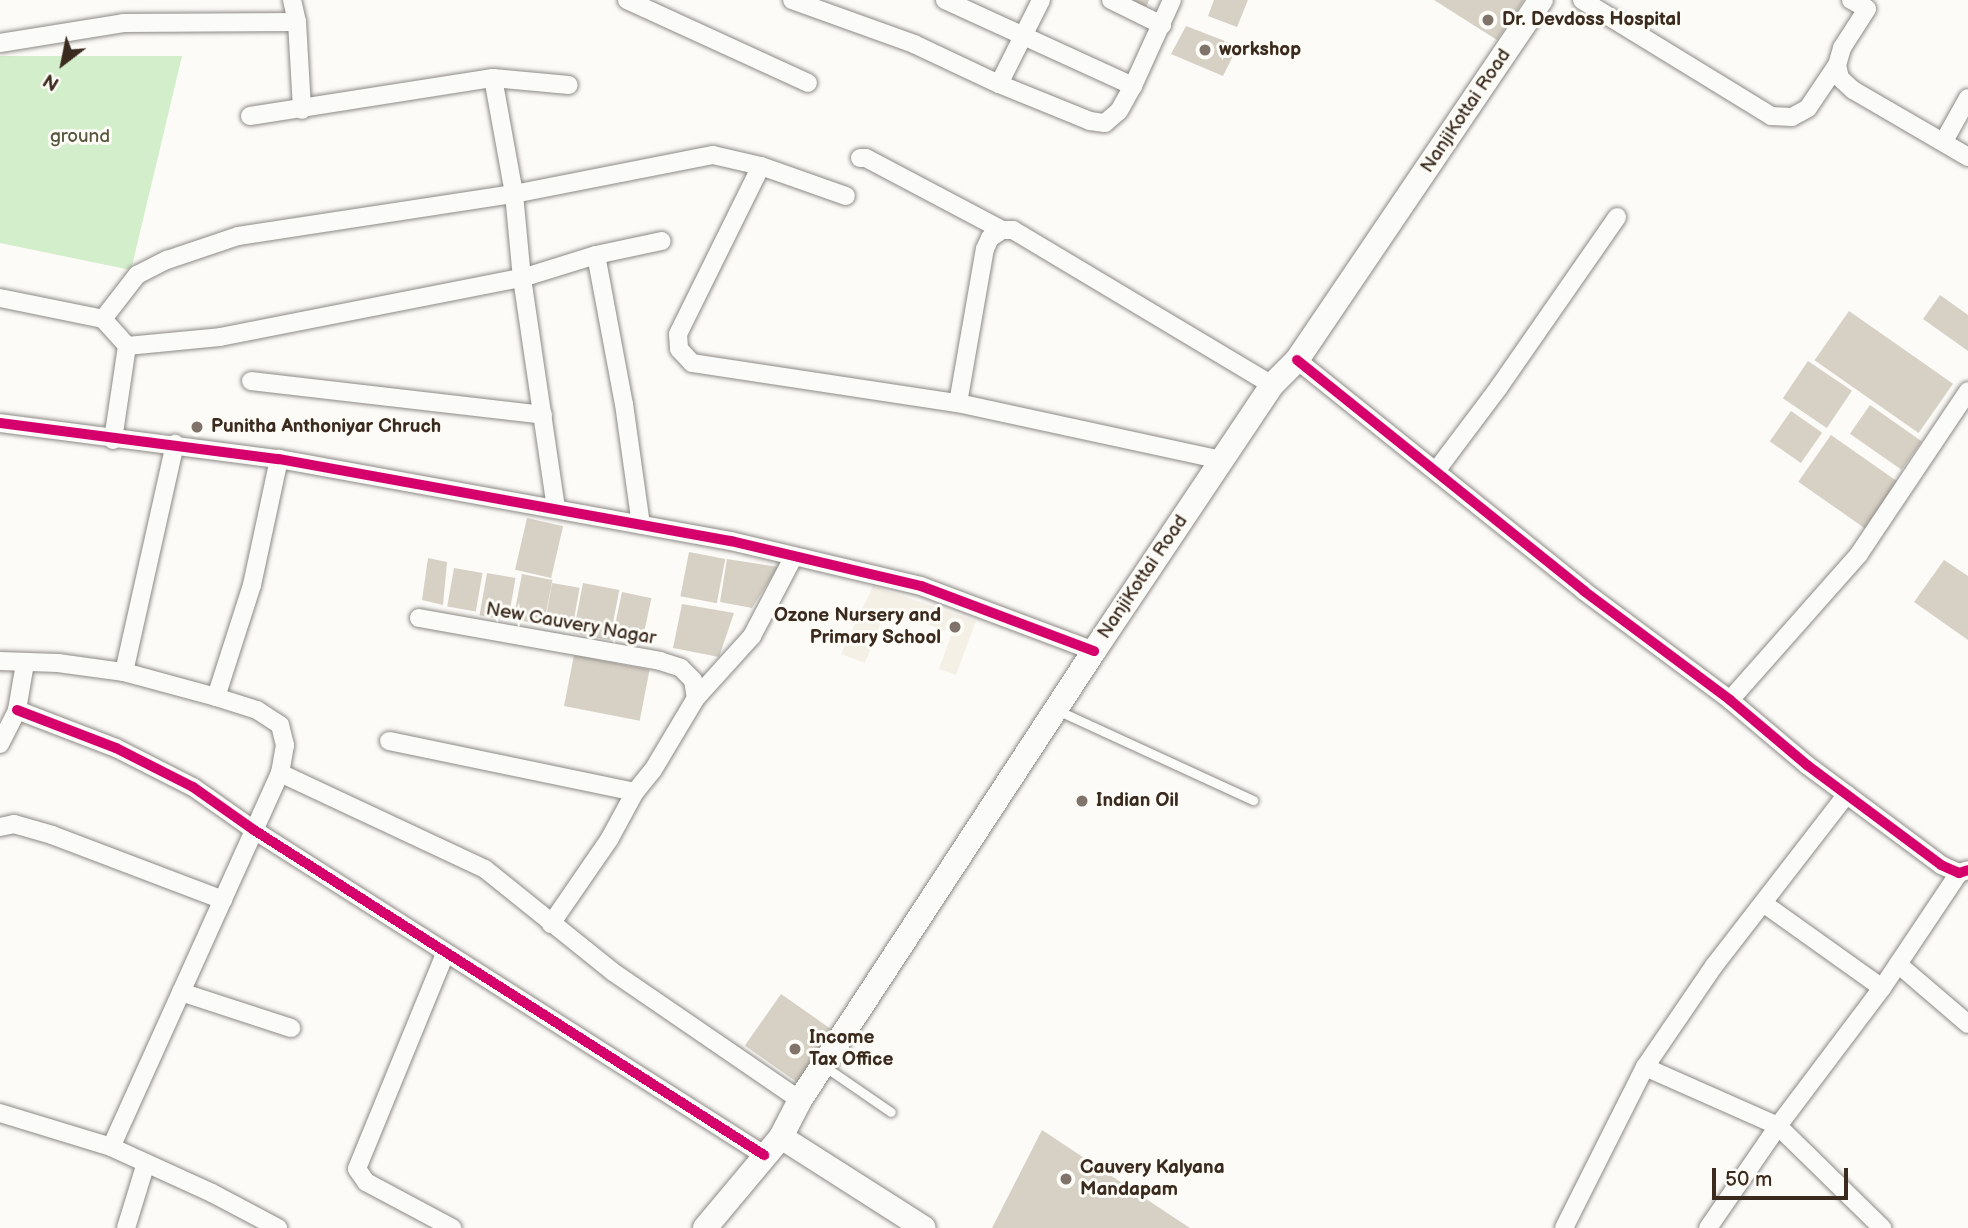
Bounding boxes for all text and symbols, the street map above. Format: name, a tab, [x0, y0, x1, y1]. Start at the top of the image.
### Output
place label: Dr. Devdoss Hospital	[1502, 9, 1681, 31]
marker: Dr. Devdoss Hospital	[1480, 12, 1496, 28]
north arrow	[28, 28, 98, 98]
place label: workshop	[1219, 39, 1301, 61]
marker: workshop	[1197, 42, 1213, 58]
street label: NanjiKottai Road	[1416, 45, 1516, 177]
text: N	[39, 68, 64, 95]
park label: ground	[50, 126, 110, 148]
place label: Punitha Anthoniyar Chruch	[211, 416, 441, 438]
marker: Punitha Anthoniyar Chruch	[189, 419, 205, 435]
street label: NanjiKottai Road	[1093, 511, 1193, 643]
street label: New Cauvery Nagar	[484, 598, 658, 650]
place label: Ozone Nursery and Primary School	[774, 605, 941, 649]
marker: Ozone Nursery and Primary School	[947, 619, 963, 635]
place label: Indian Oil	[1096, 790, 1179, 812]
marker: Indian Oil	[1074, 793, 1090, 809]
place label: Income Tax Office	[809, 1027, 893, 1071]
marker: Income Tax Office	[787, 1041, 803, 1057]
scale bar	[1716, 1154, 1853, 1198]
place label: Cauvery Kalyana Mandapam	[1080, 1157, 1225, 1201]
text: 50 m	[1725, 1167, 1772, 1192]
marker: Cauvery Kalyana Mandapam	[1058, 1171, 1074, 1187]

